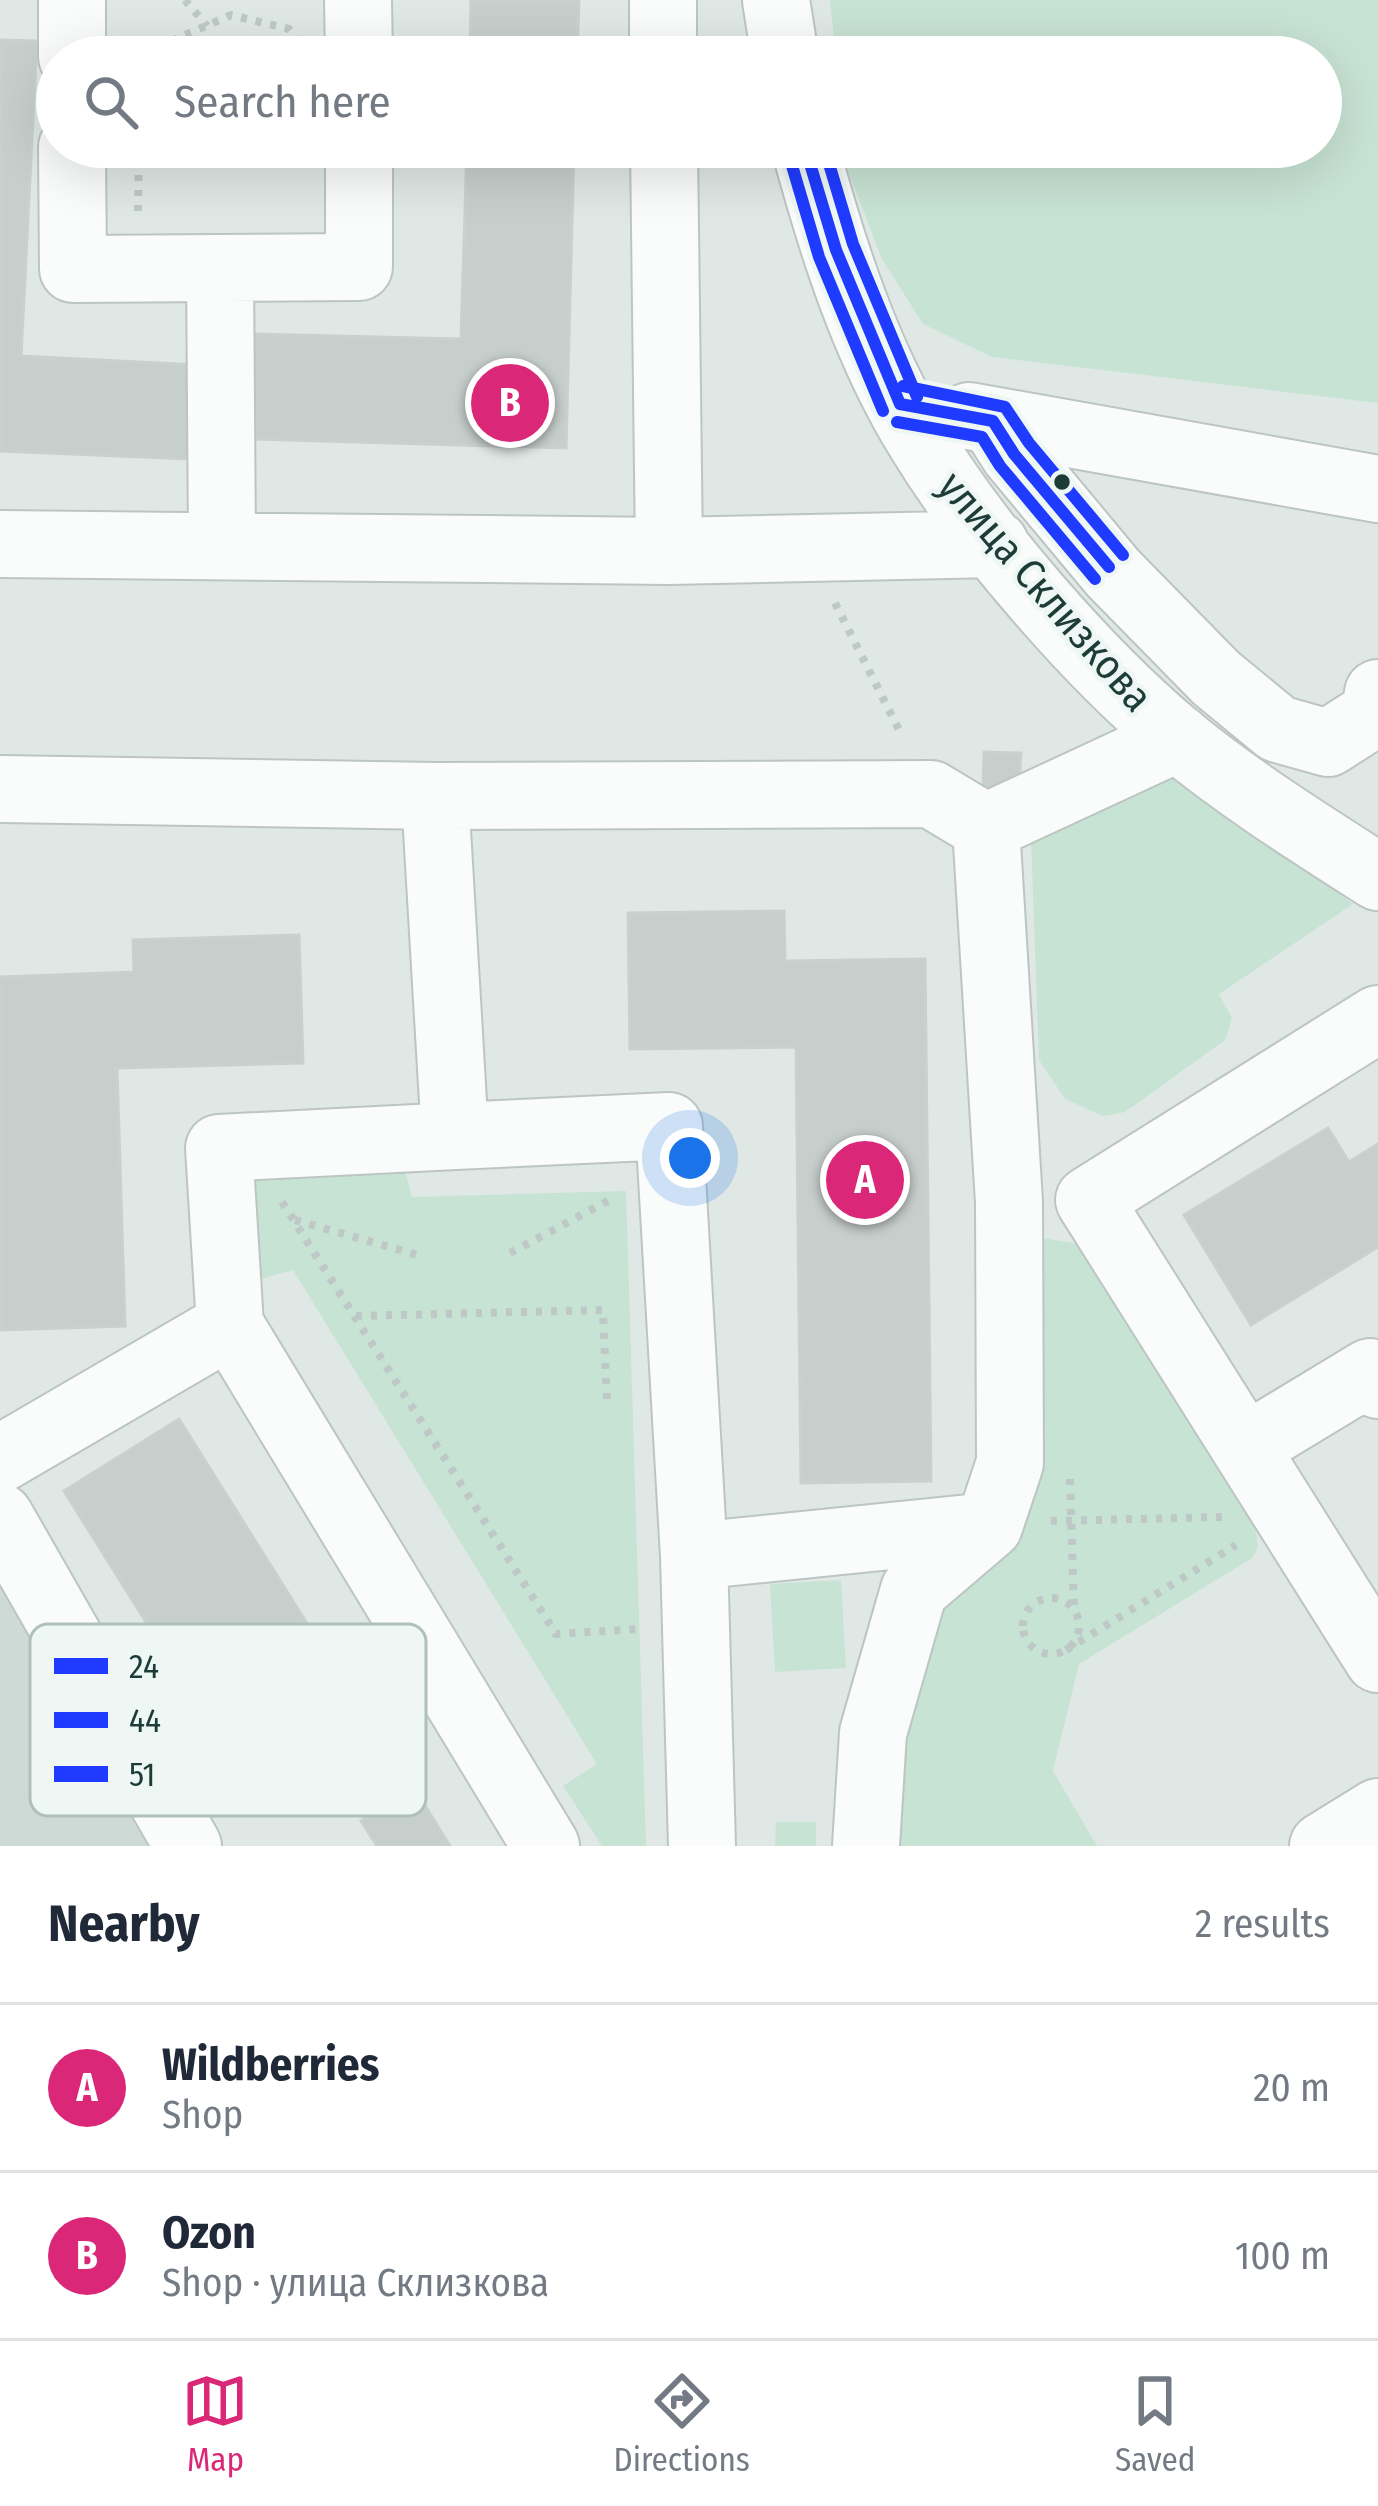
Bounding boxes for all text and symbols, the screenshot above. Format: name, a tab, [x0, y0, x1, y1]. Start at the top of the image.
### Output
search box	[36, 36, 1342, 168]
icon: search	[78, 69, 144, 135]
text: Search here	[174, 75, 391, 129]
pin: B	[471, 358, 549, 448]
street label: улица Склизкова	[928, 462, 1163, 722]
unlabelled marker	[1051, 471, 1073, 493]
your location	[660, 1128, 720, 1188]
pin: A	[826, 1135, 904, 1225]
legend	[30, 1624, 426, 1816]
text: 24	[129, 1647, 159, 1687]
text: 44	[129, 1701, 161, 1741]
text: 51	[129, 1755, 155, 1795]
text: Nearby	[48, 1893, 200, 1955]
text: 2 results	[1195, 1901, 1330, 1947]
text: Wildberries	[162, 2038, 379, 2092]
text: A	[76, 2065, 98, 2111]
text: 20 m	[1253, 2065, 1330, 2111]
text: Shop	[162, 2092, 243, 2138]
text: Ozon	[162, 2206, 256, 2260]
text: B	[76, 2233, 98, 2279]
text: 100 m	[1235, 2233, 1330, 2279]
text: Shop · улица Склизкова	[162, 2260, 549, 2306]
tab: Map	[182, 2368, 248, 2480]
tab: Directions	[613, 2368, 750, 2480]
tab: Saved	[1115, 2368, 1195, 2480]

